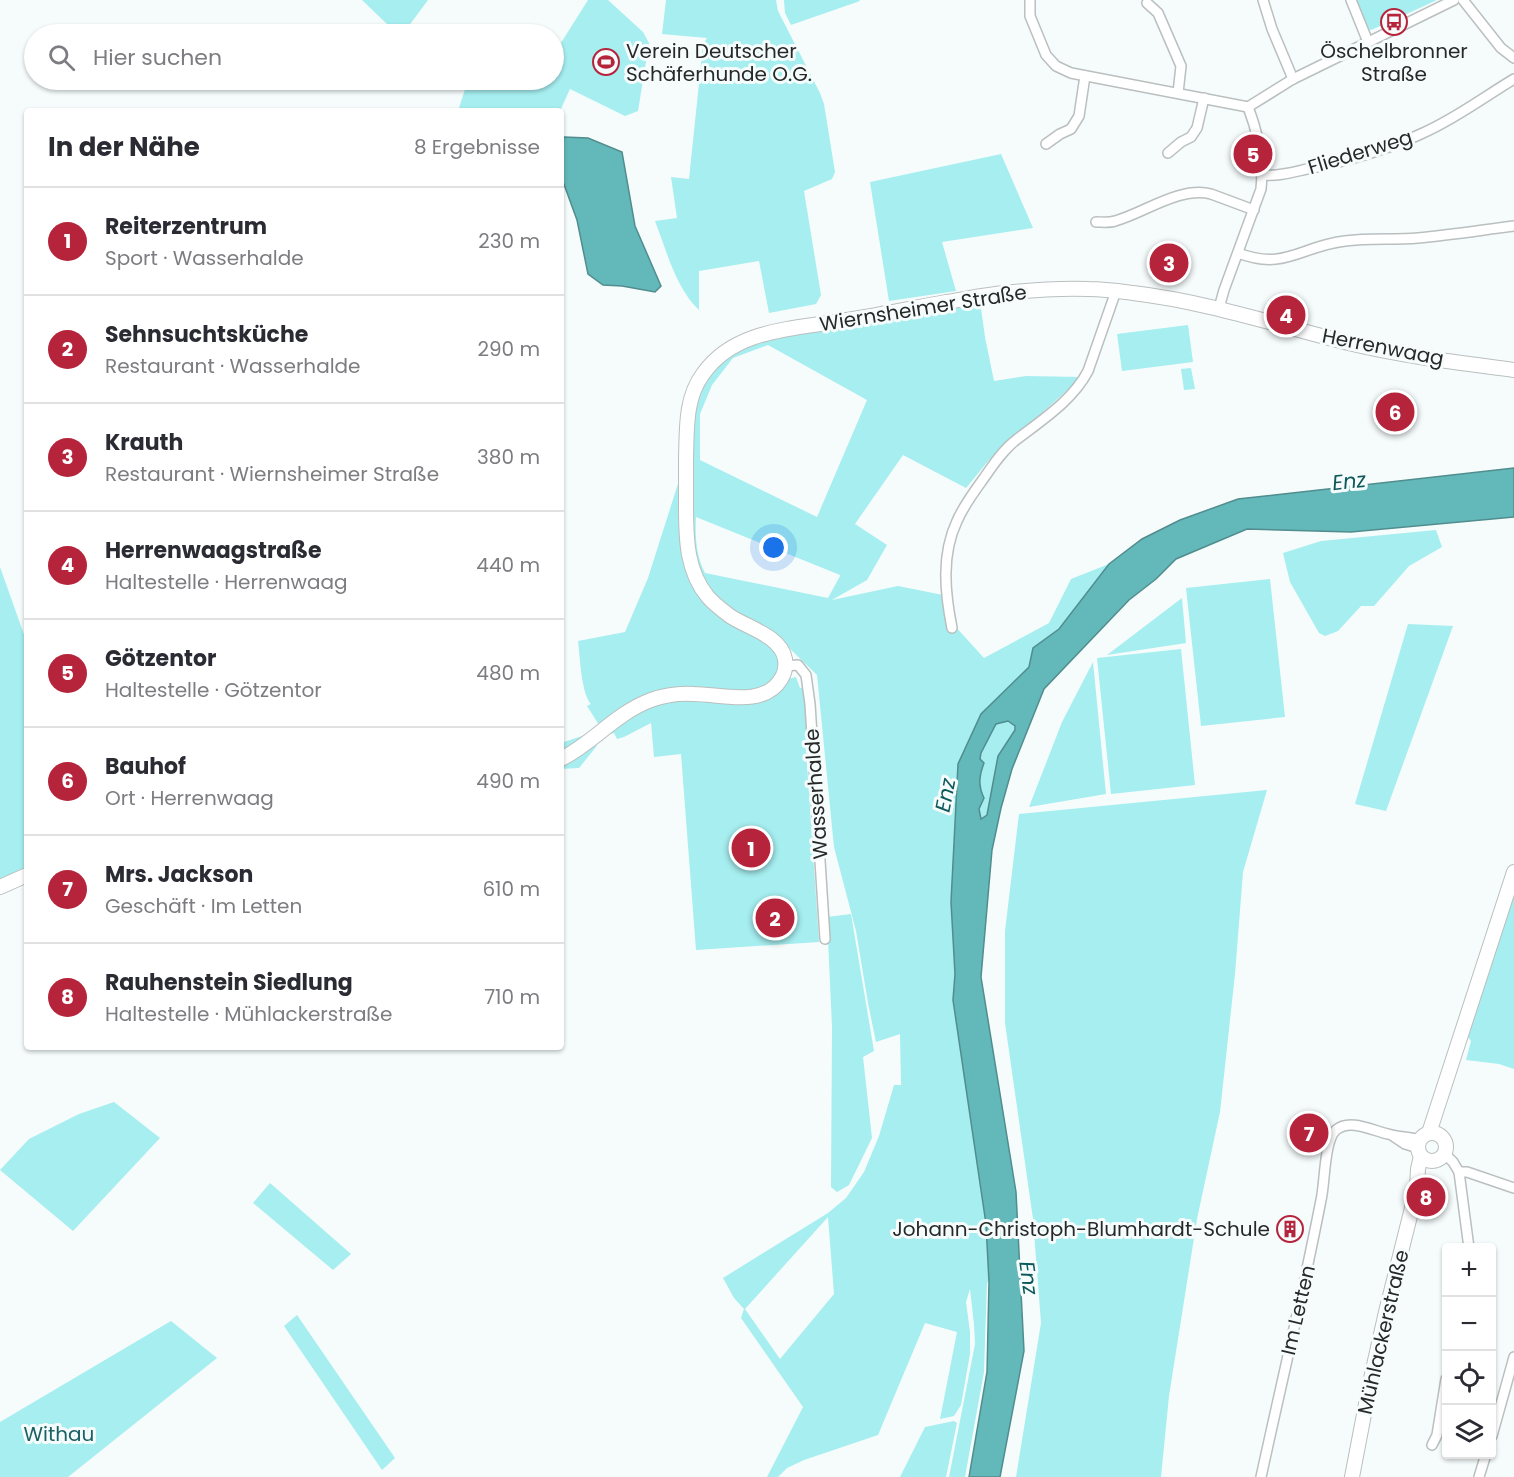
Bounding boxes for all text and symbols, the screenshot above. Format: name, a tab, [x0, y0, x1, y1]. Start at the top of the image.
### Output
bus stop icon: Öschelbronner Straße	[1379, 7, 1409, 37]
search box	[24, 24, 564, 90]
place label: Verein Deutscher Schäferhunde O.G.	[626, 37, 812, 88]
place label: Öschelbronner Straße	[1320, 37, 1468, 88]
icon: search	[45, 41, 78, 74]
text: Hier suchen	[93, 42, 222, 73]
sports icon: Verein Deutscher Schäferhunde O.G.	[591, 47, 621, 77]
street label: Fliederweg	[1304, 123, 1416, 181]
text: In der Nähe	[48, 129, 200, 165]
pin: 5	[1234, 132, 1272, 176]
text: 8 Ergebnisse	[414, 133, 540, 161]
text: Reiterzentrum	[105, 211, 267, 242]
text: 1	[64, 227, 71, 255]
text: 230 m	[478, 227, 540, 255]
pin: 3	[1150, 240, 1188, 286]
text: Sport · Wasserhalde	[105, 244, 304, 272]
street label: Wiernsheimer Straße	[817, 278, 1029, 338]
pin: 4	[1266, 292, 1306, 338]
text: Sehnsuchtsküche	[105, 319, 308, 350]
street label: Herrenwaag	[1320, 321, 1446, 373]
text: 2	[62, 335, 73, 363]
text: 290 m	[477, 335, 540, 363]
text: Restaurant · Wasserhalde	[105, 352, 361, 380]
pin: 6	[1376, 390, 1414, 434]
text: Krauth	[105, 427, 183, 458]
text: 3	[61, 443, 74, 471]
text: 380 m	[477, 443, 540, 471]
text: Restaurant · Wiernsheimer Straße	[105, 460, 439, 488]
water label: Enz	[1331, 465, 1368, 497]
your location	[759, 533, 788, 562]
text: Herrenwaagstraße	[105, 535, 322, 566]
text: 4	[61, 551, 74, 579]
text: 440 m	[476, 551, 540, 579]
text: Haltestelle · Herrenwaag	[105, 568, 348, 596]
text: Götzentor	[105, 643, 216, 674]
text: 5	[61, 659, 74, 687]
text: 480 m	[476, 659, 540, 687]
text: Haltestelle · Götzentor	[105, 676, 322, 704]
street label: Wasserhalde	[797, 728, 835, 860]
text: Bauhof	[105, 751, 186, 782]
text: 6	[61, 767, 74, 795]
text: 490 m	[476, 767, 540, 795]
water label: Enz	[928, 775, 963, 814]
text: Ort · Herrenwaag	[105, 784, 274, 812]
pin: 1	[732, 826, 771, 870]
text: Mrs. Jackson	[105, 859, 253, 890]
text: 7	[62, 875, 73, 903]
text: 610 m	[482, 875, 540, 903]
text: Geschäft · Im Letten	[105, 892, 302, 920]
pin: 2	[756, 896, 794, 940]
text: Rauhenstein Siedlung	[105, 967, 353, 998]
text: 8	[61, 983, 74, 1011]
text: 710 m	[484, 983, 540, 1011]
text: Haltestelle · Mühlackerstraße	[105, 1000, 393, 1028]
pin: 7	[1290, 1110, 1328, 1156]
pin: 8	[1406, 1174, 1446, 1220]
building icon: Johann-Christoph-Blumhardt-Schule	[1275, 1214, 1305, 1244]
place label: Johann-Christoph-Blumhardt-Schule	[892, 1215, 1270, 1243]
map controls	[1442, 1243, 1496, 1459]
button: +	[1442, 1243, 1496, 1297]
street label: Mühlackerstraße	[1350, 1247, 1416, 1417]
water label: Enz	[1012, 1259, 1046, 1297]
street label: Im Letten	[1274, 1262, 1322, 1358]
button: −	[1442, 1297, 1496, 1351]
button: locate	[1442, 1351, 1496, 1405]
button: layers	[1442, 1405, 1496, 1459]
park label: Withau	[24, 1420, 94, 1448]

